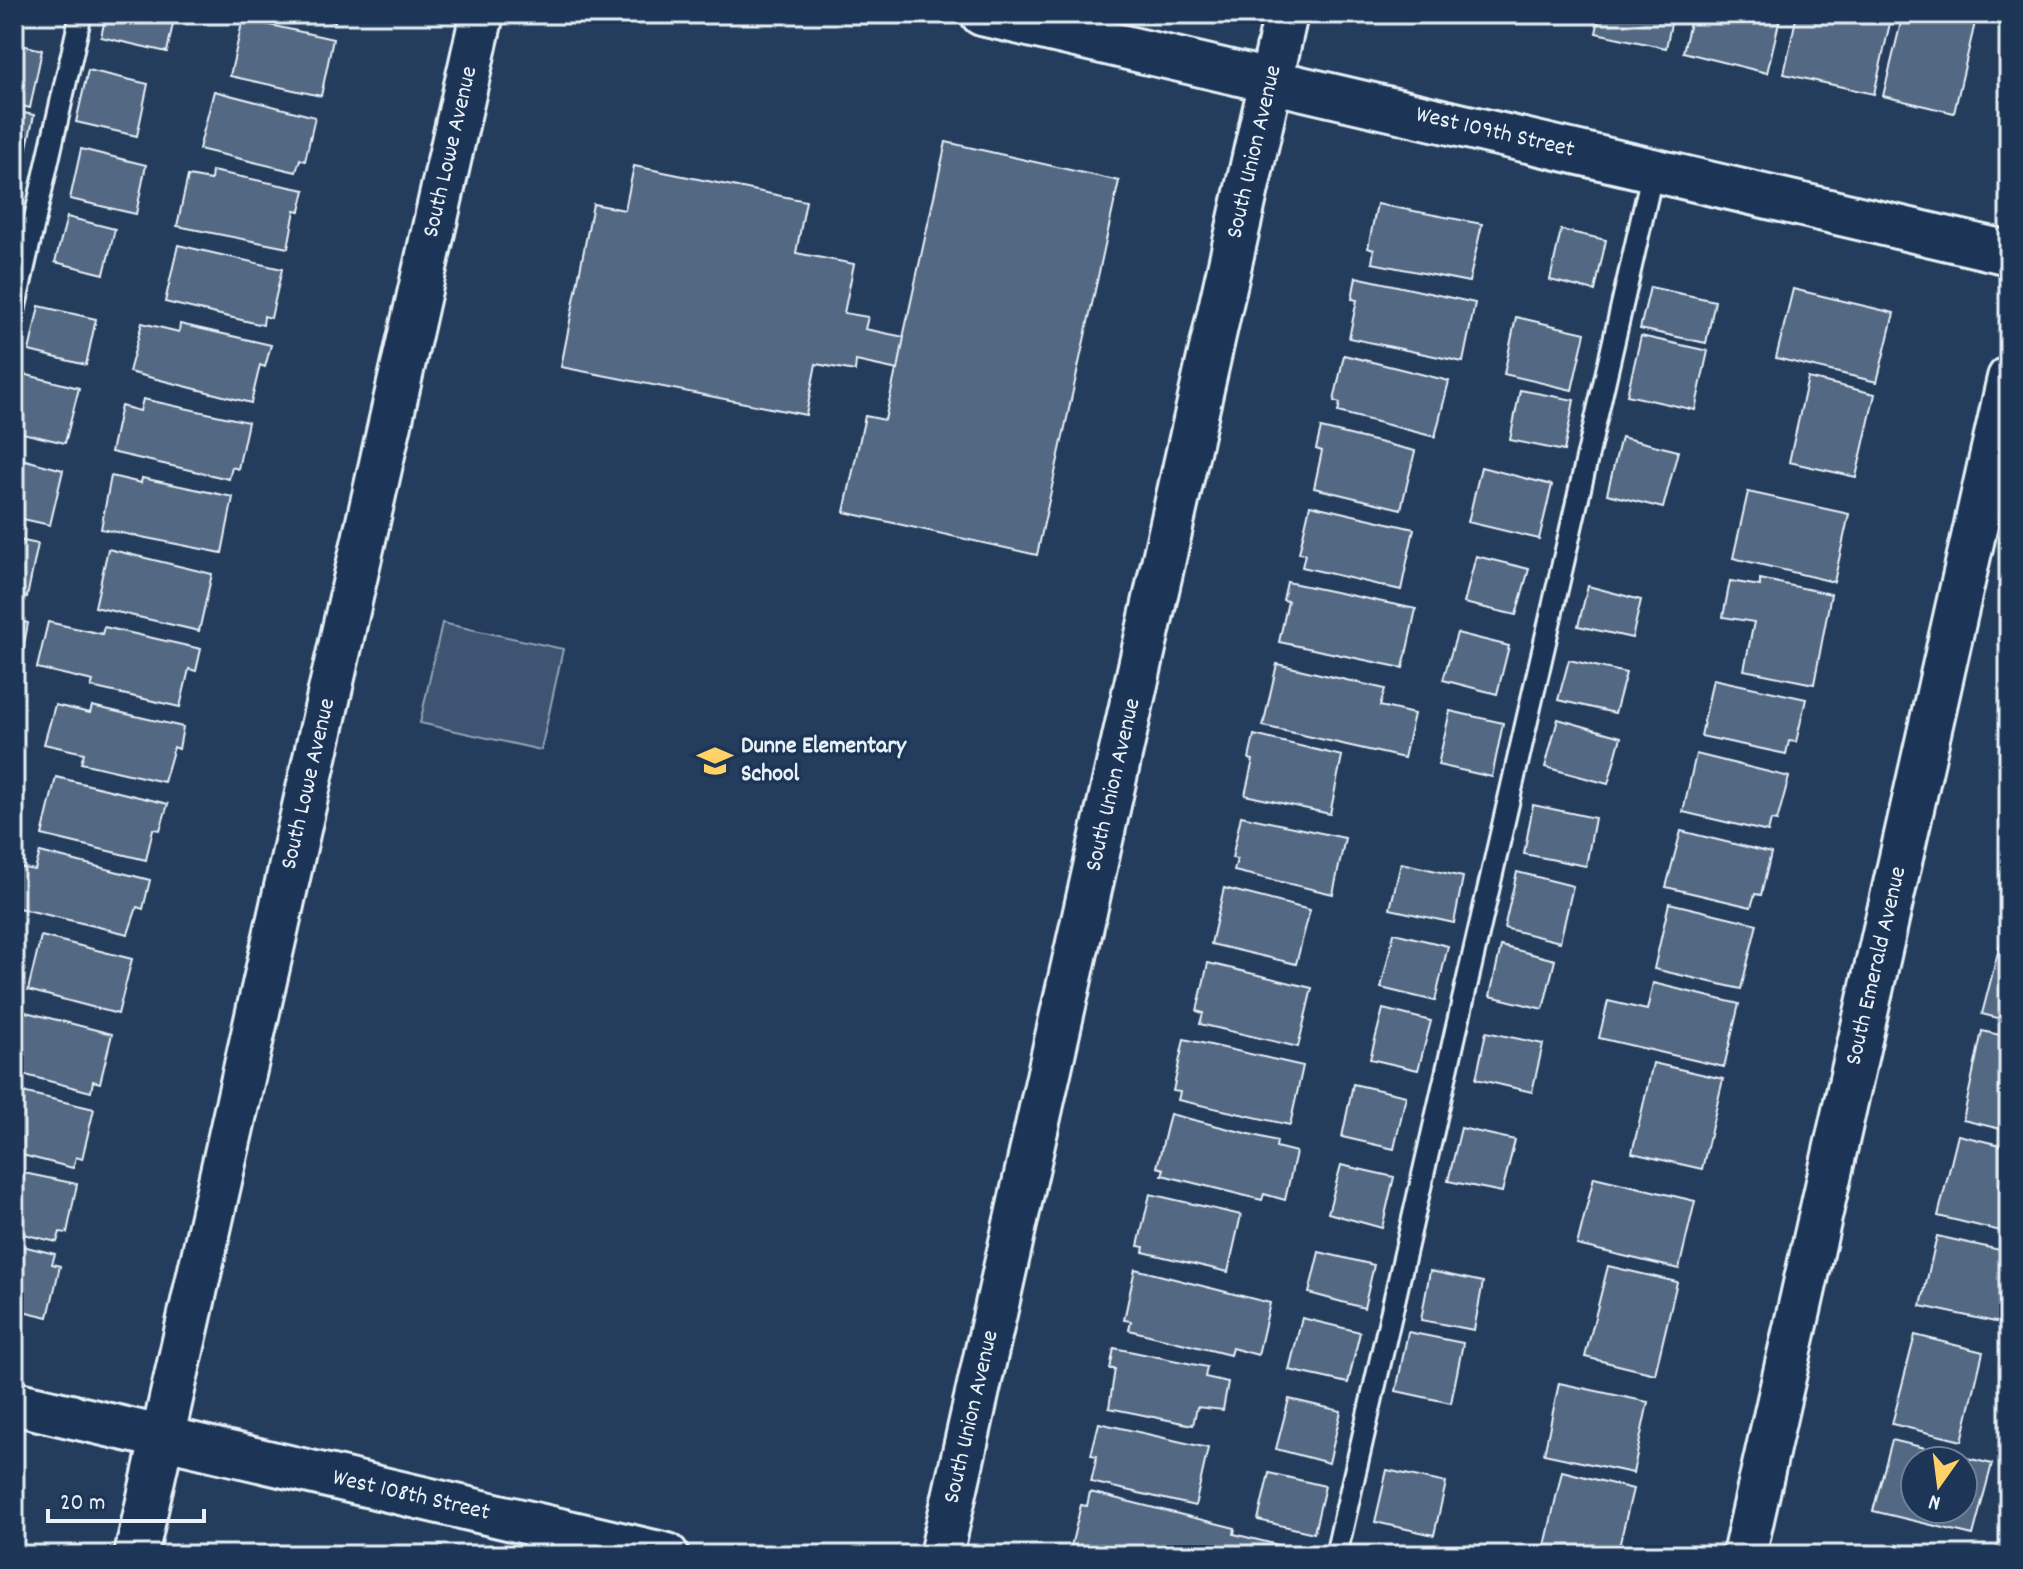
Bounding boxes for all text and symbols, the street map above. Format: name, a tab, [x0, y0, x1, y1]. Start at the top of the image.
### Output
street label: South Union Avenue	[1219, 62, 1291, 242]
street label: South Lowe Avenue	[415, 63, 487, 241]
street label: West 109th Street	[1412, 98, 1578, 168]
street label: South Lowe Avenue	[273, 695, 345, 873]
street label: South Union Avenue	[1078, 695, 1150, 875]
place label: Dunne Elementary School	[741, 730, 907, 792]
school or university icon: Dunne Elementary School	[696, 742, 734, 780]
street label: South Emerald Avenue	[1838, 863, 1916, 1069]
street label: South Union Avenue	[936, 1327, 1008, 1507]
north arrow	[1899, 1445, 1979, 1525]
street label: West 108th Street	[329, 1461, 493, 1531]
scale bar	[48, 1473, 204, 1523]
text: N	[1926, 1485, 1944, 1517]
text: 20 m	[60, 1487, 106, 1521]

